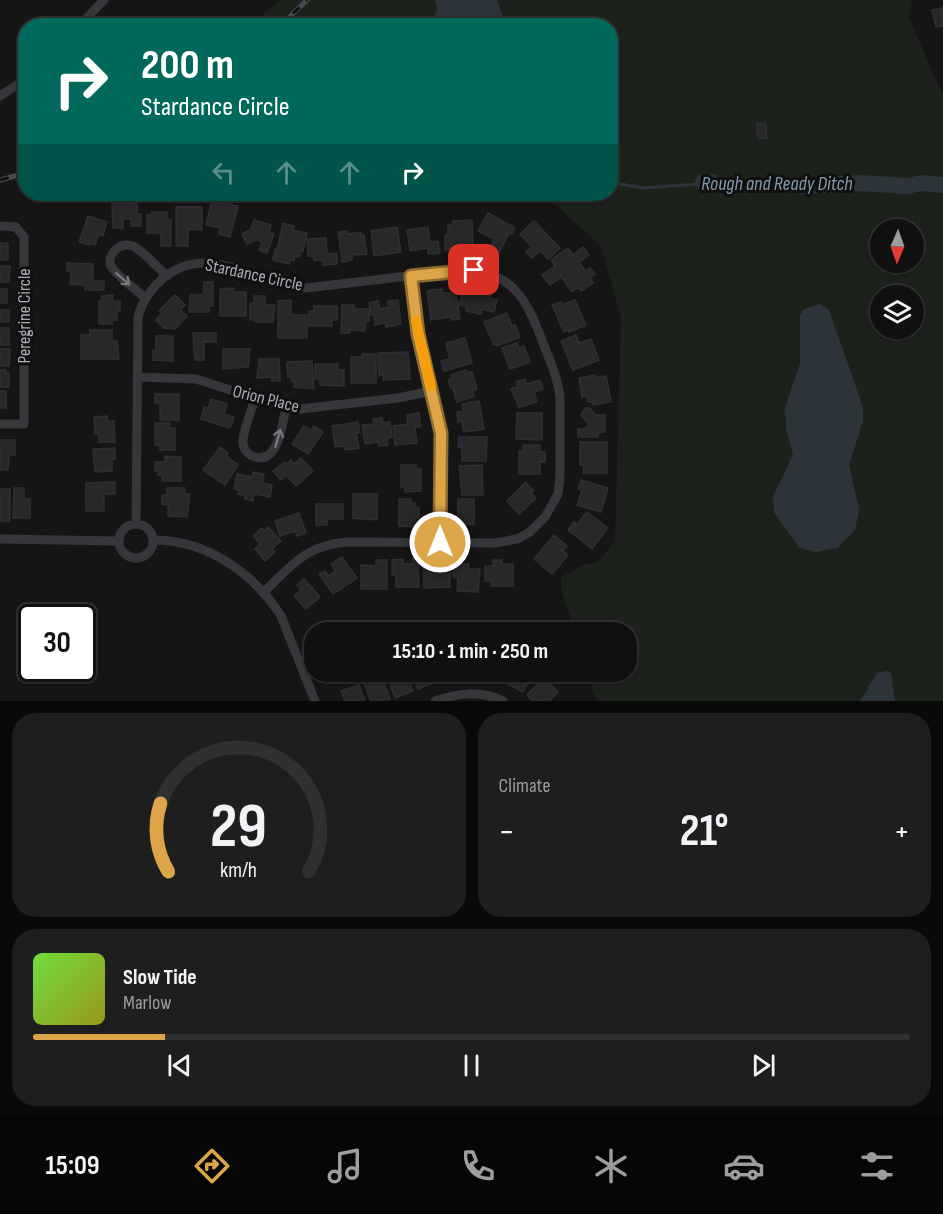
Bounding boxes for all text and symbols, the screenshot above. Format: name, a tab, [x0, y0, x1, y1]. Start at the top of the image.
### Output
text: 200 m	[141, 40, 234, 91]
icon: right	[42, 42, 120, 120]
text: Stardance Circle	[141, 91, 290, 123]
icon: left	[207, 156, 240, 189]
icon: ahead	[270, 156, 303, 189]
icon: ahead	[333, 156, 366, 189]
icon: right	[396, 156, 429, 189]
water label: Rough and Ready Ditch	[701, 172, 853, 196]
north arrow	[870, 219, 924, 273]
map controls	[870, 219, 924, 339]
pin	[448, 244, 499, 295]
icon: arrive	[457, 253, 490, 286]
street label: Stardance Circle	[203, 254, 305, 296]
street label: Peregrine Circle	[14, 268, 35, 364]
one-way arrow	[115, 272, 130, 286]
button: layers	[870, 285, 924, 339]
street label: Orion Place	[231, 381, 301, 417]
one-way arrow	[273, 429, 284, 448]
position arrow	[408, 510, 472, 574]
speed limit sign: 30	[18, 604, 96, 682]
text: 15:10 · 1 min · 250 m	[393, 638, 548, 665]
text: Climate	[499, 774, 551, 798]
text: 29	[210, 790, 267, 865]
text: 21°	[680, 804, 729, 859]
text: −	[499, 812, 515, 852]
text: +	[894, 812, 910, 852]
text: km/h	[220, 858, 257, 883]
text: Slow Tide	[123, 964, 197, 991]
text: Marlow	[123, 991, 171, 1015]
icon: previous	[163, 1049, 196, 1082]
icon: pause	[455, 1049, 488, 1082]
icon: next	[747, 1049, 780, 1082]
icon: directions	[191, 1145, 233, 1187]
icon: music	[324, 1145, 366, 1187]
icon: phone	[457, 1145, 499, 1187]
icon: climate	[590, 1145, 632, 1187]
icon: car	[723, 1145, 765, 1187]
icon: filters	[856, 1145, 898, 1187]
text: 15:09	[45, 1150, 100, 1182]

